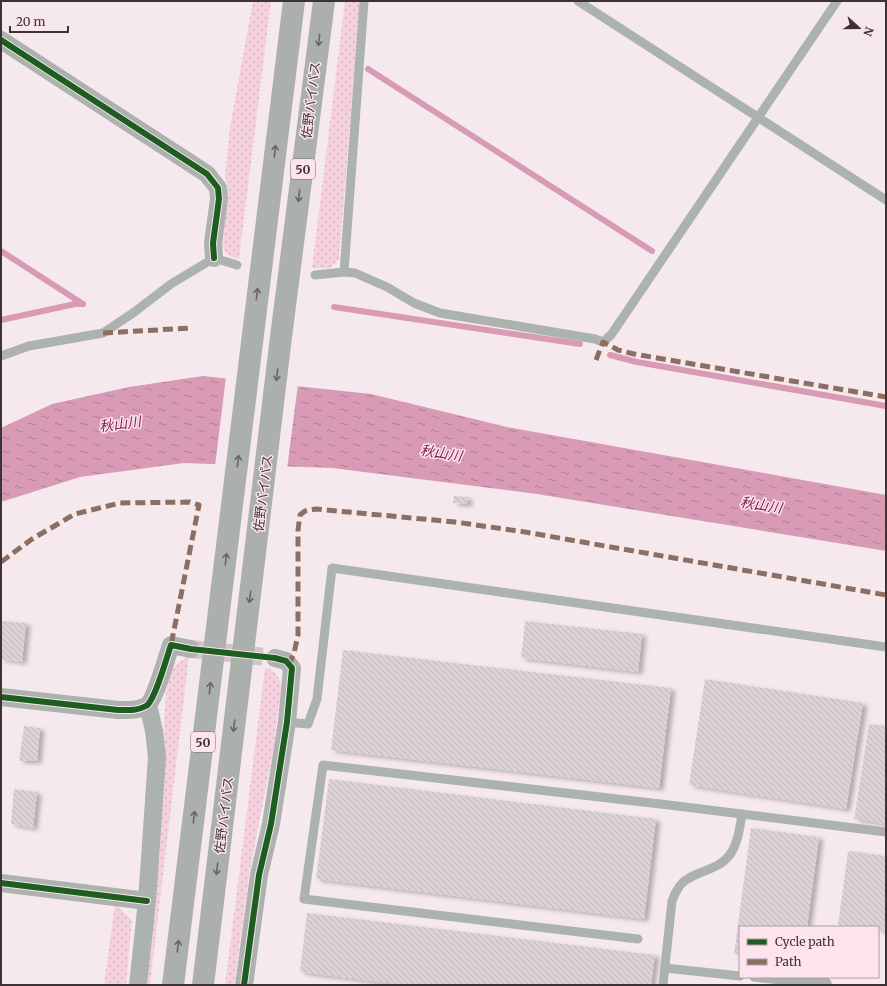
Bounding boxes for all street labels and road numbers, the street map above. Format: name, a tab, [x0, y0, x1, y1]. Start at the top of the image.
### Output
street label: 佐野バイパス	[298, 60, 324, 140]
road number: 50	[291, 159, 315, 179]
street label: 佐野バイパス	[250, 453, 276, 533]
road number: 50	[191, 732, 215, 752]
street label: 佐野バイパス	[211, 775, 237, 855]

